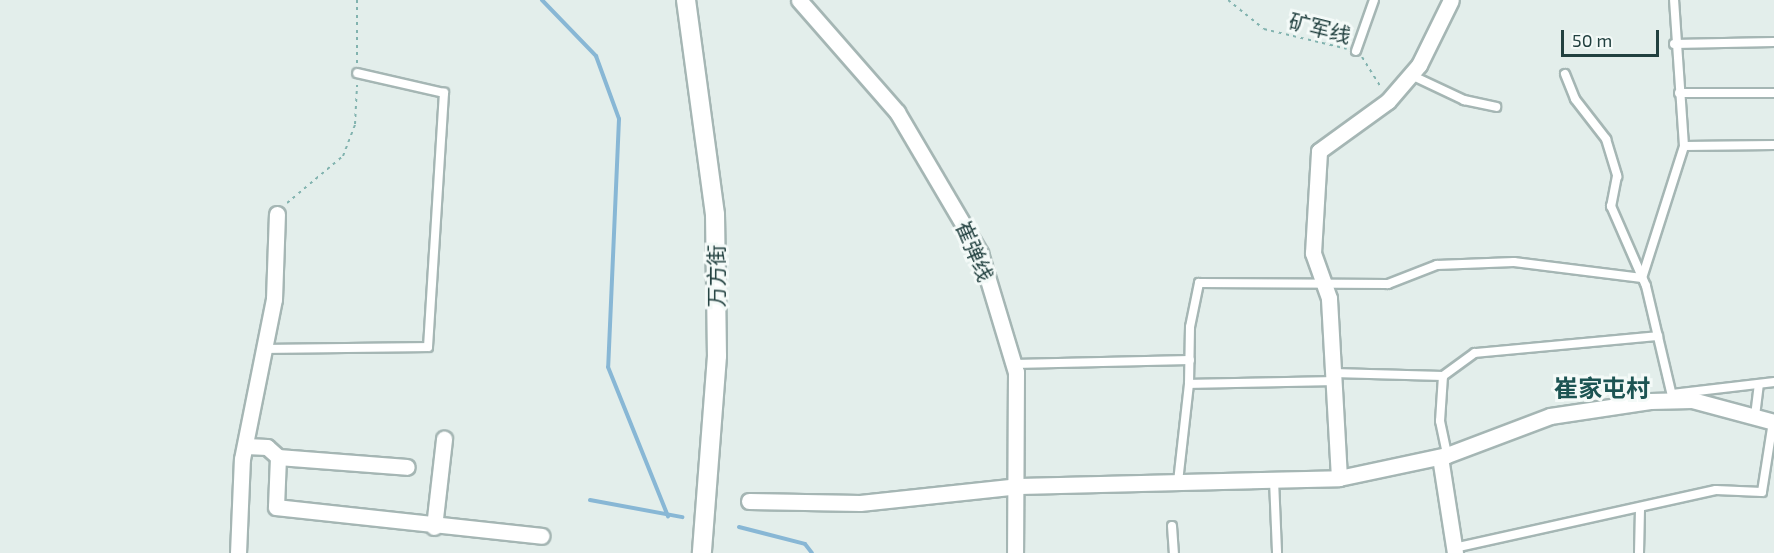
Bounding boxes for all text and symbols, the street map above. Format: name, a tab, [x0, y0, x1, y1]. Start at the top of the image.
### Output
street label: 矿军线	[1286, 8, 1354, 48]
scale bar	[1564, 18, 1662, 56]
text: 50 m	[1572, 29, 1612, 51]
street label: 崔弹线	[951, 217, 999, 285]
street label: 万方街	[703, 245, 729, 307]
district label: 崔家屯村	[1554, 374, 1650, 402]

